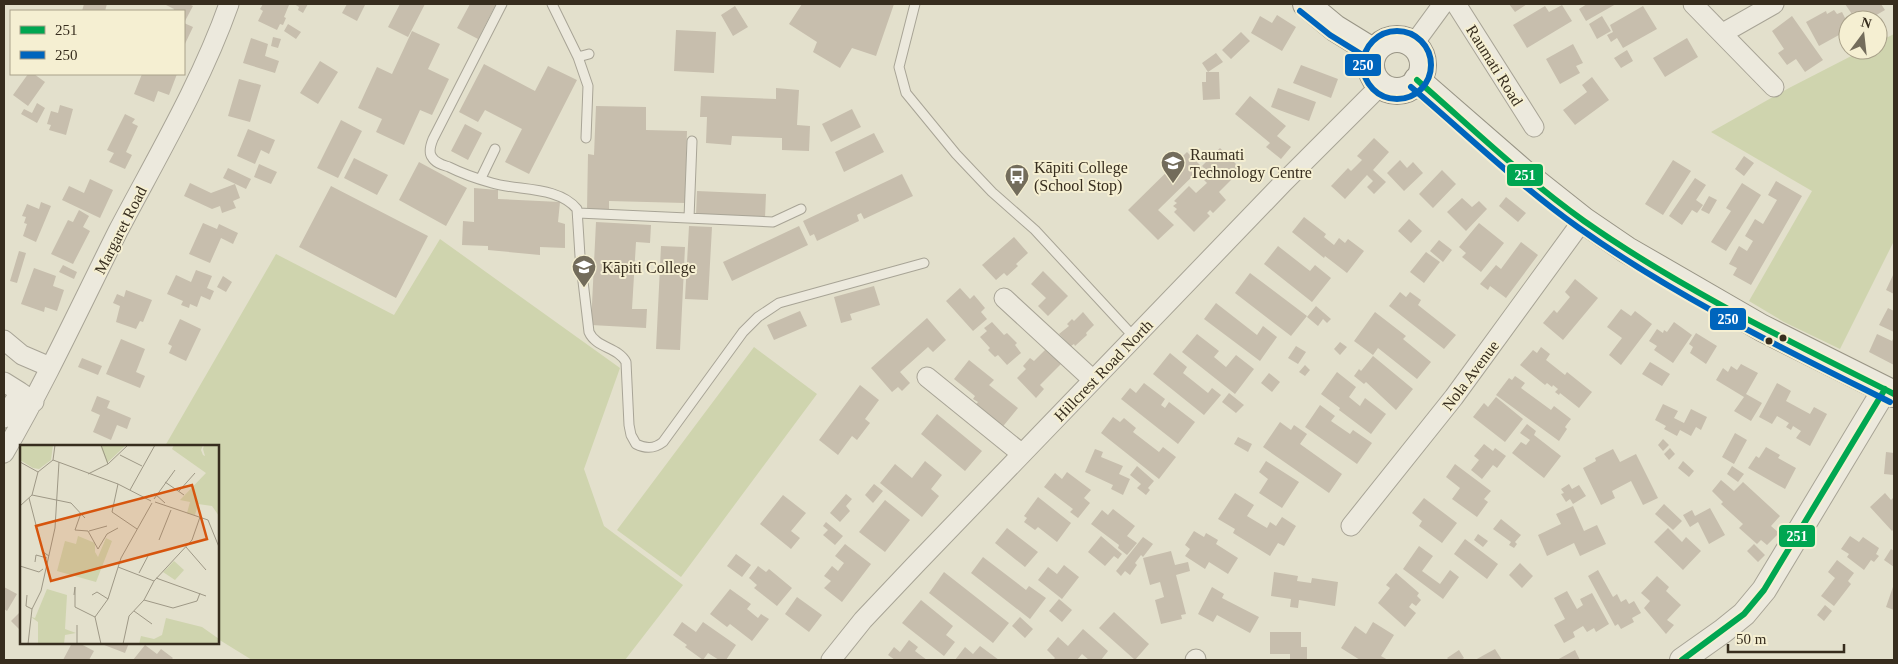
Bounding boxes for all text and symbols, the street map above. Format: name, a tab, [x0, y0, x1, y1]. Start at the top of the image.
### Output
legend	[10, 10, 185, 75]
north arrow	[1838, 10, 1888, 60]
text: N	[1859, 14, 1873, 31]
text: 251	[55, 22, 78, 38]
street label: Raumati Road	[1463, 22, 1526, 109]
text: 250	[55, 47, 78, 63]
line badge: 250	[1344, 53, 1382, 77]
text: 250	[1353, 58, 1374, 73]
place label: Raumati Technology Centre	[1190, 146, 1312, 182]
school or university icon: Raumati Technology Centre	[1160, 150, 1186, 184]
place label: Kāpiti College (School Stop)	[1034, 159, 1128, 195]
bus stop icon: Kāpiti College (School Stop)	[1004, 163, 1030, 197]
line badge: 251	[1506, 163, 1544, 187]
text: 251	[1515, 168, 1536, 183]
street label: Margaret Road	[91, 184, 151, 277]
school or university icon: Kāpiti College	[571, 254, 597, 288]
place label: Kāpiti College	[602, 259, 696, 277]
line badge: 250	[1709, 307, 1747, 331]
text: 250	[1718, 312, 1739, 327]
street label: Hillcrest Road North	[1051, 316, 1156, 425]
unlabelled marker	[1778, 333, 1788, 343]
unlabelled marker	[1764, 336, 1774, 346]
street label: Nola Avenue	[1439, 337, 1502, 413]
inset map	[20, 445, 219, 644]
line badge: 251	[1778, 524, 1816, 548]
text: 251	[1787, 529, 1808, 544]
scale bar	[1728, 622, 1844, 654]
text: 50 m	[1736, 631, 1767, 647]

